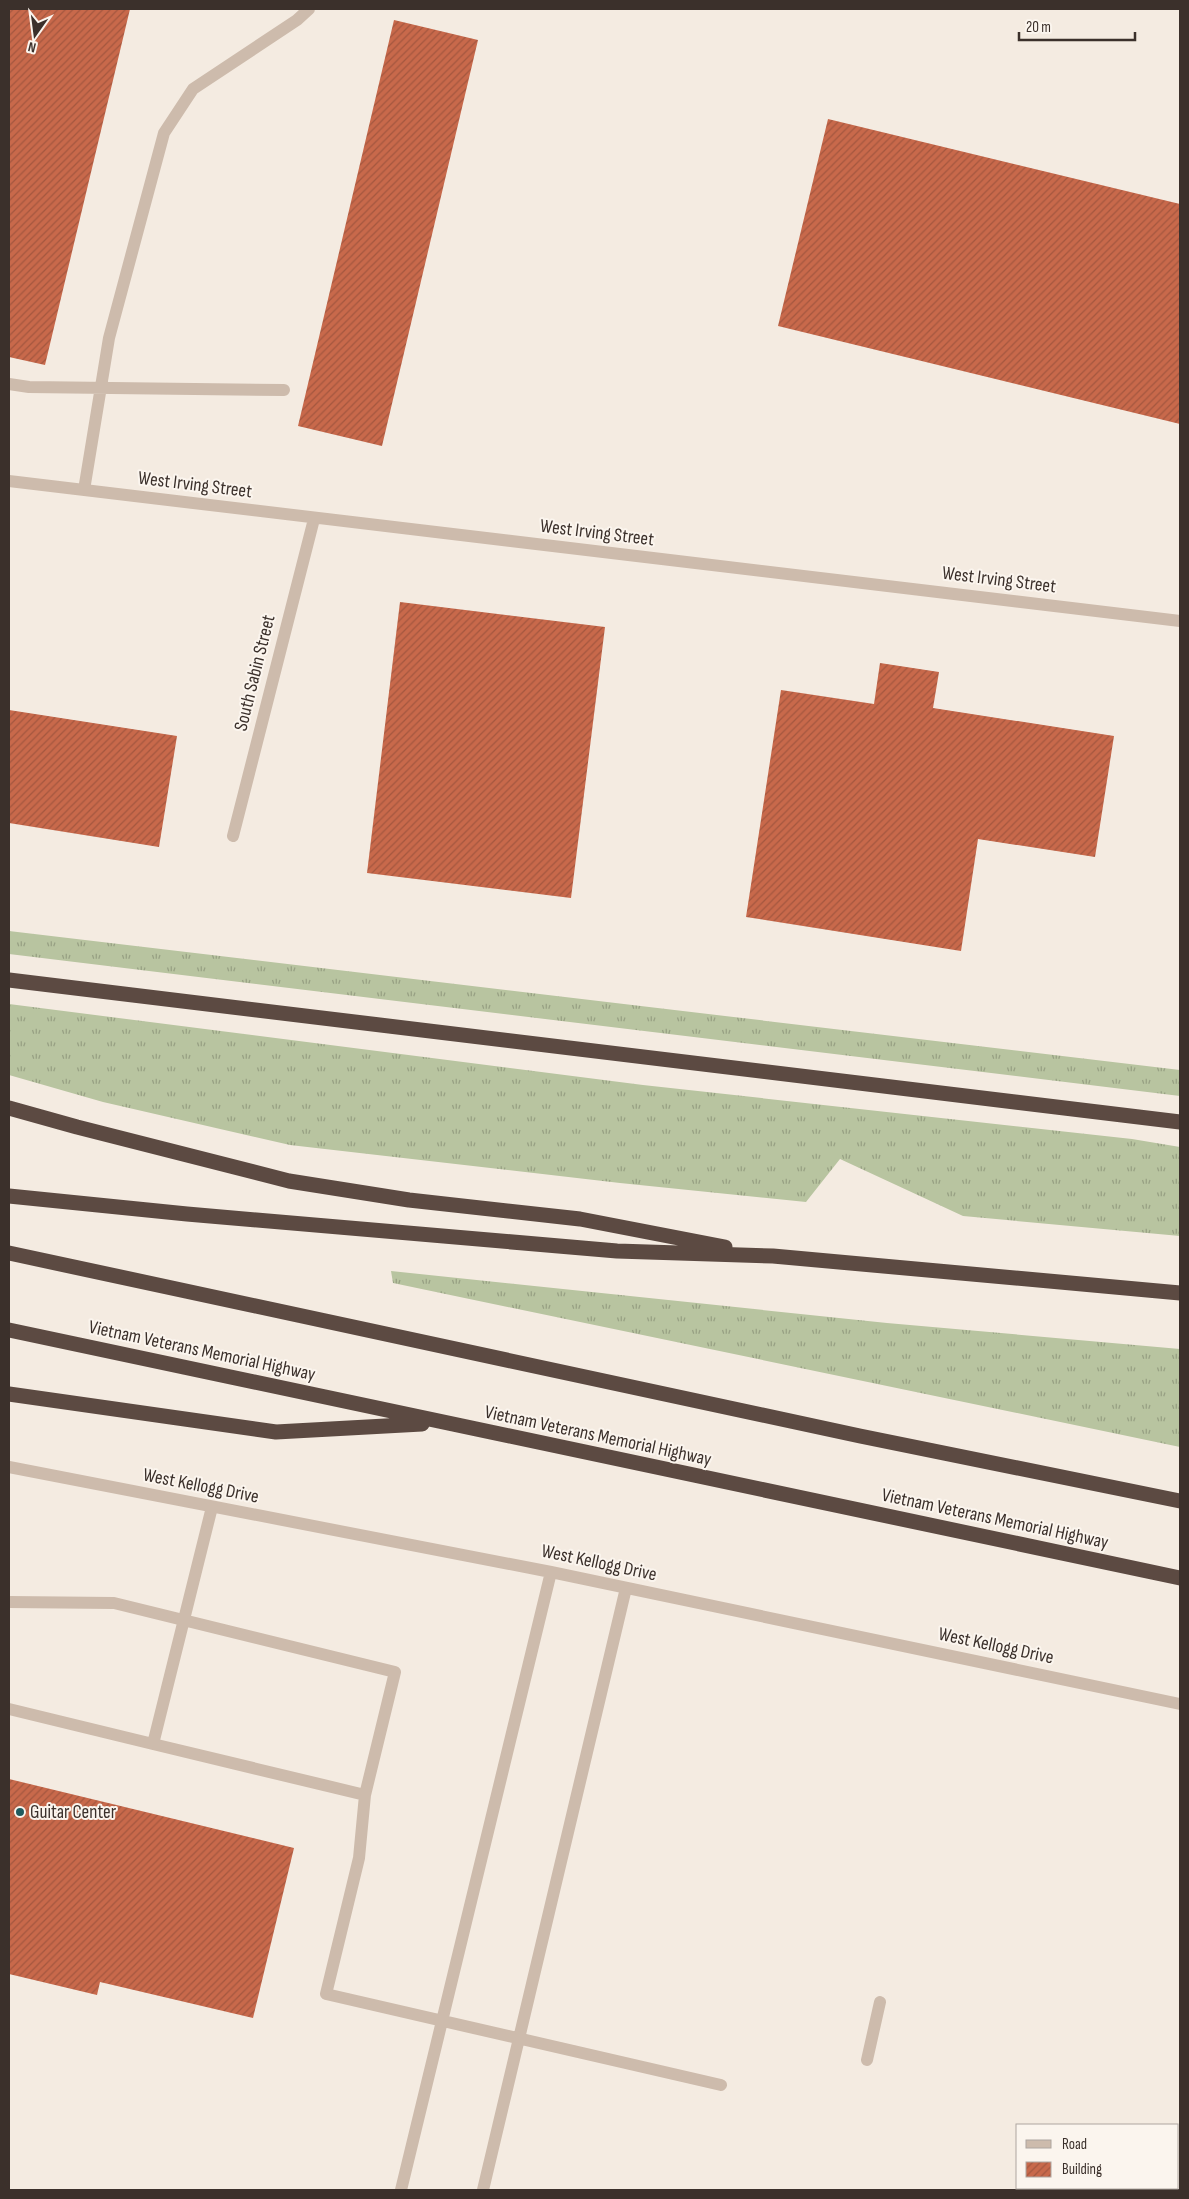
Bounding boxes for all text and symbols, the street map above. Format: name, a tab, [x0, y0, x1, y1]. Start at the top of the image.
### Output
north arrow	[10, 10, 60, 60]
scale bar	[1019, 10, 1135, 42]
text: 20 m	[1026, 18, 1051, 37]
text: N	[26, 38, 38, 56]
street label: West Irving Street	[137, 467, 253, 503]
street label: West Irving Street	[539, 515, 655, 551]
street label: West Irving Street	[941, 562, 1057, 598]
street label: South Sabin Street	[229, 612, 281, 734]
street label: Vietnam Veterans Memorial Highway	[87, 1316, 318, 1386]
street label: Vietnam Veterans Memorial Highway	[483, 1401, 714, 1471]
street label: West Kellogg Drive	[141, 1464, 261, 1508]
street label: Vietnam Veterans Memorial Highway	[880, 1484, 1111, 1554]
street label: West Kellogg Drive	[539, 1540, 659, 1586]
street label: West Kellogg Drive	[936, 1623, 1056, 1669]
place label: Guitar Center	[30, 1801, 117, 1824]
marker: Guitar Center	[14, 1806, 26, 1818]
legend	[1016, 2124, 1179, 2189]
text: Road	[1062, 2135, 1087, 2154]
text: Building	[1062, 2160, 1102, 2179]

